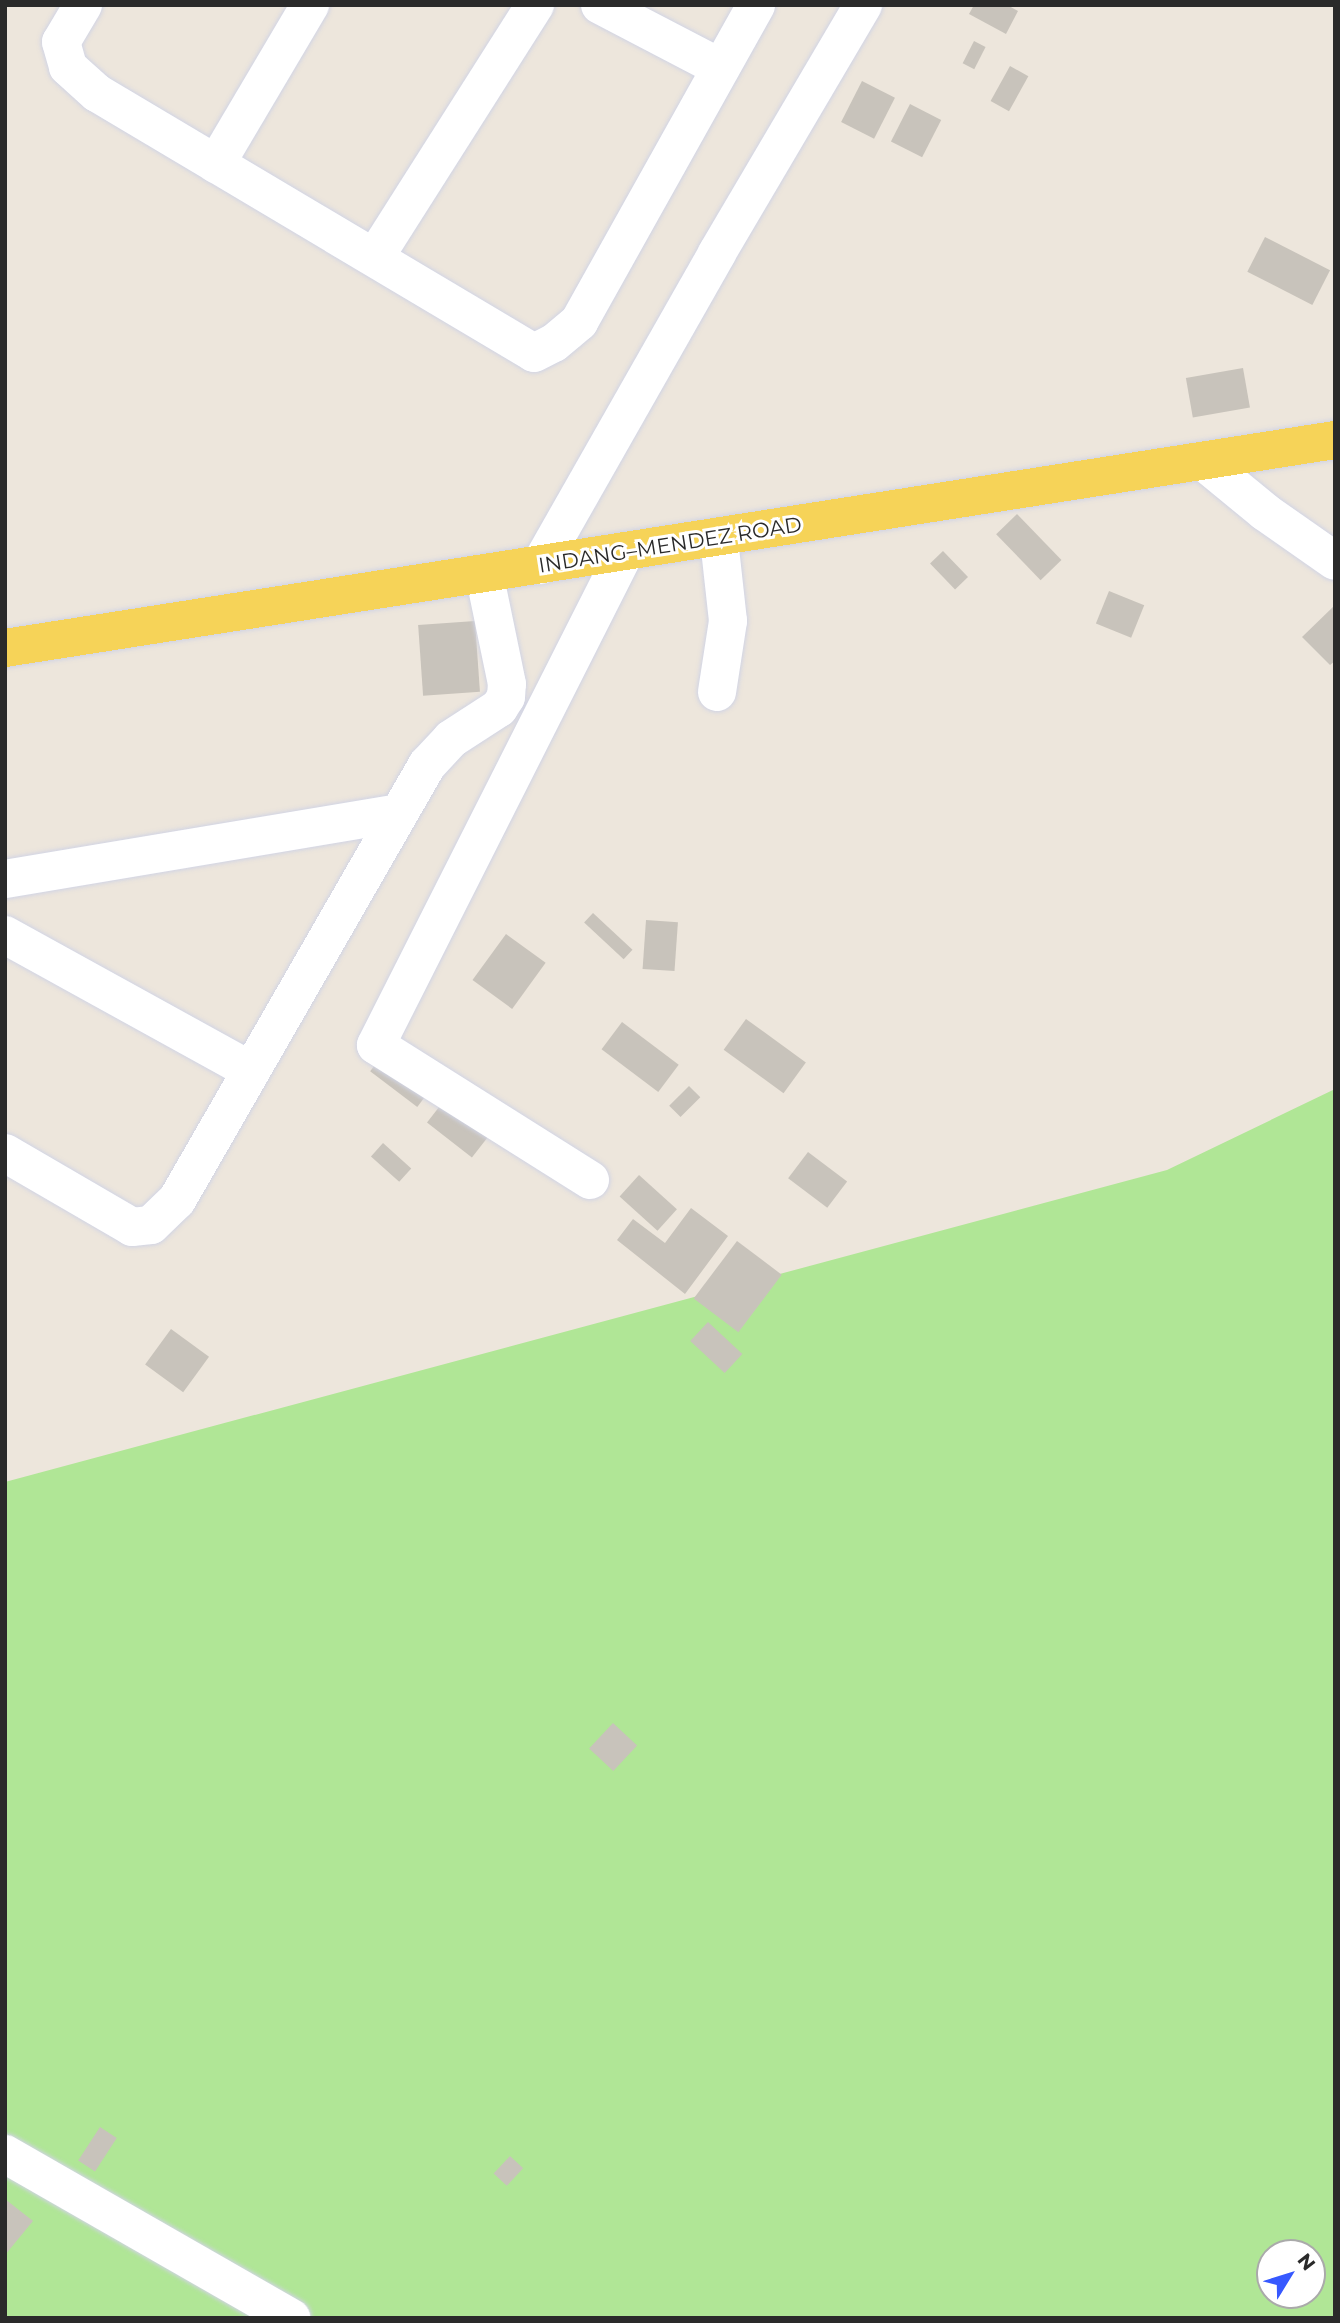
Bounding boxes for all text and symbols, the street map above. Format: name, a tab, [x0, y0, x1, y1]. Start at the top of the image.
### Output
street label: INDANG–MENDEZ ROAD	[537, 512, 803, 578]
north arrow	[1256, 2239, 1326, 2309]
text: N	[1293, 2249, 1320, 2275]

